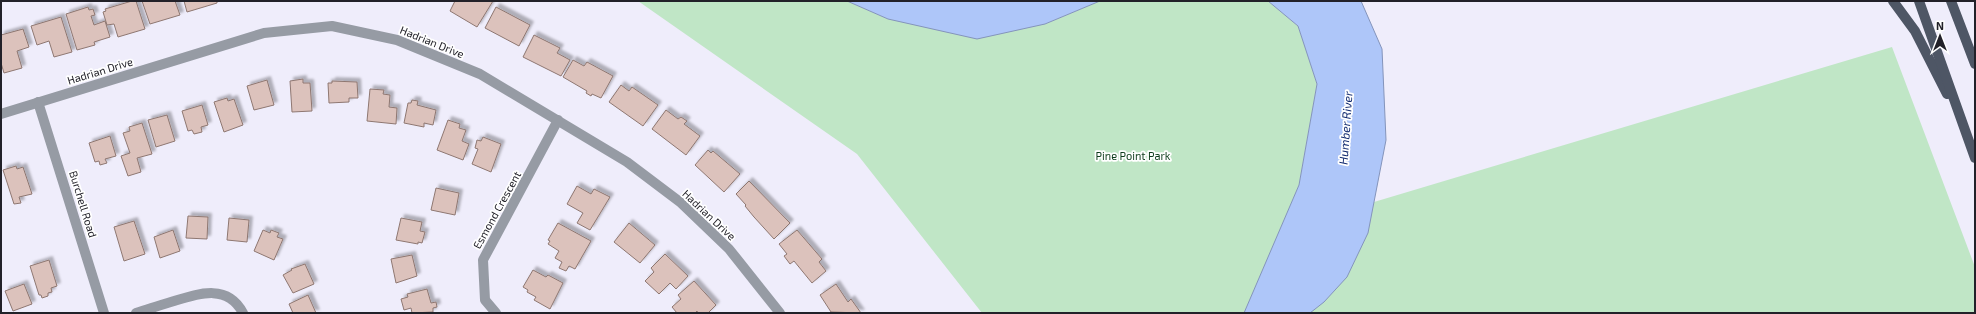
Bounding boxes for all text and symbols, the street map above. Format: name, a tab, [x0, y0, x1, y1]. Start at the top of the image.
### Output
north arrow	[1920, 16, 1960, 56]
text: N	[1936, 19, 1944, 32]
street label: Hadrian Drive	[398, 23, 466, 60]
street label: Hadrian Drive	[66, 54, 134, 87]
water label: Humber River	[1335, 90, 1355, 165]
park label: Pine Point Park	[1096, 149, 1171, 162]
street label: Burchell Road	[67, 169, 100, 239]
street label: Esmond Crescent	[470, 169, 523, 251]
street label: Hadrian Drive	[680, 187, 739, 243]

